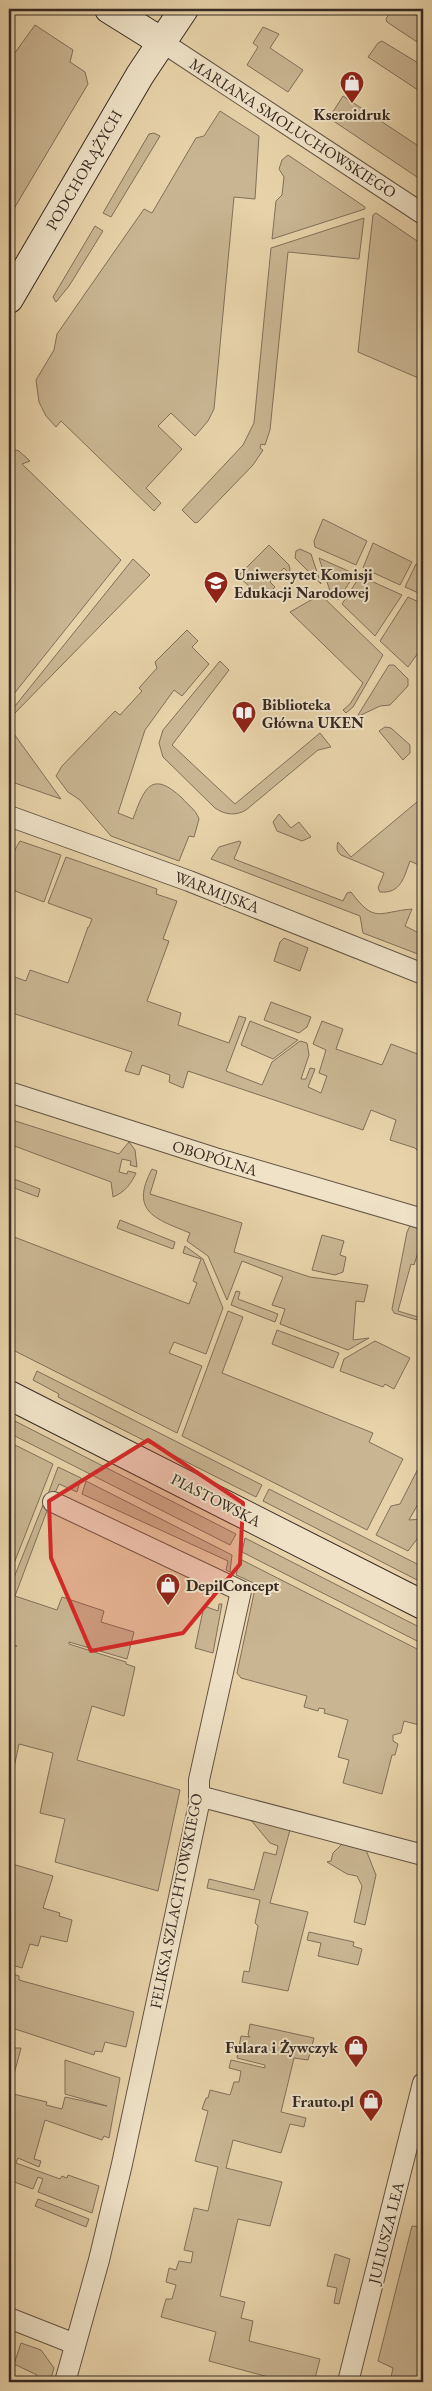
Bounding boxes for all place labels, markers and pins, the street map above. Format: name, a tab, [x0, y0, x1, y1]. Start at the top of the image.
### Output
shop icon: Kseroidruk	[339, 70, 365, 104]
place label: Kseroidruk	[314, 104, 391, 125]
place label: Uniwersytet Komisji Edukacji Narodowej	[234, 564, 373, 603]
school or university icon: Uniwersytet Komisji Edukacji Narodowej	[203, 570, 229, 604]
place label: Biblioteka Główna UKEN	[262, 694, 364, 733]
library icon: Biblioteka Główna UKEN	[231, 700, 257, 734]
shop icon: DepilConcept	[155, 1572, 181, 1606]
place label: DepilConcept	[186, 1575, 279, 1596]
shop icon: Fulara i Żywczyk	[343, 2034, 369, 2068]
place label: Fulara i Żywczyk	[225, 2037, 338, 2058]
shop icon: Frauto.pl	[358, 2088, 384, 2122]
place label: Frauto.pl	[292, 2091, 354, 2112]

